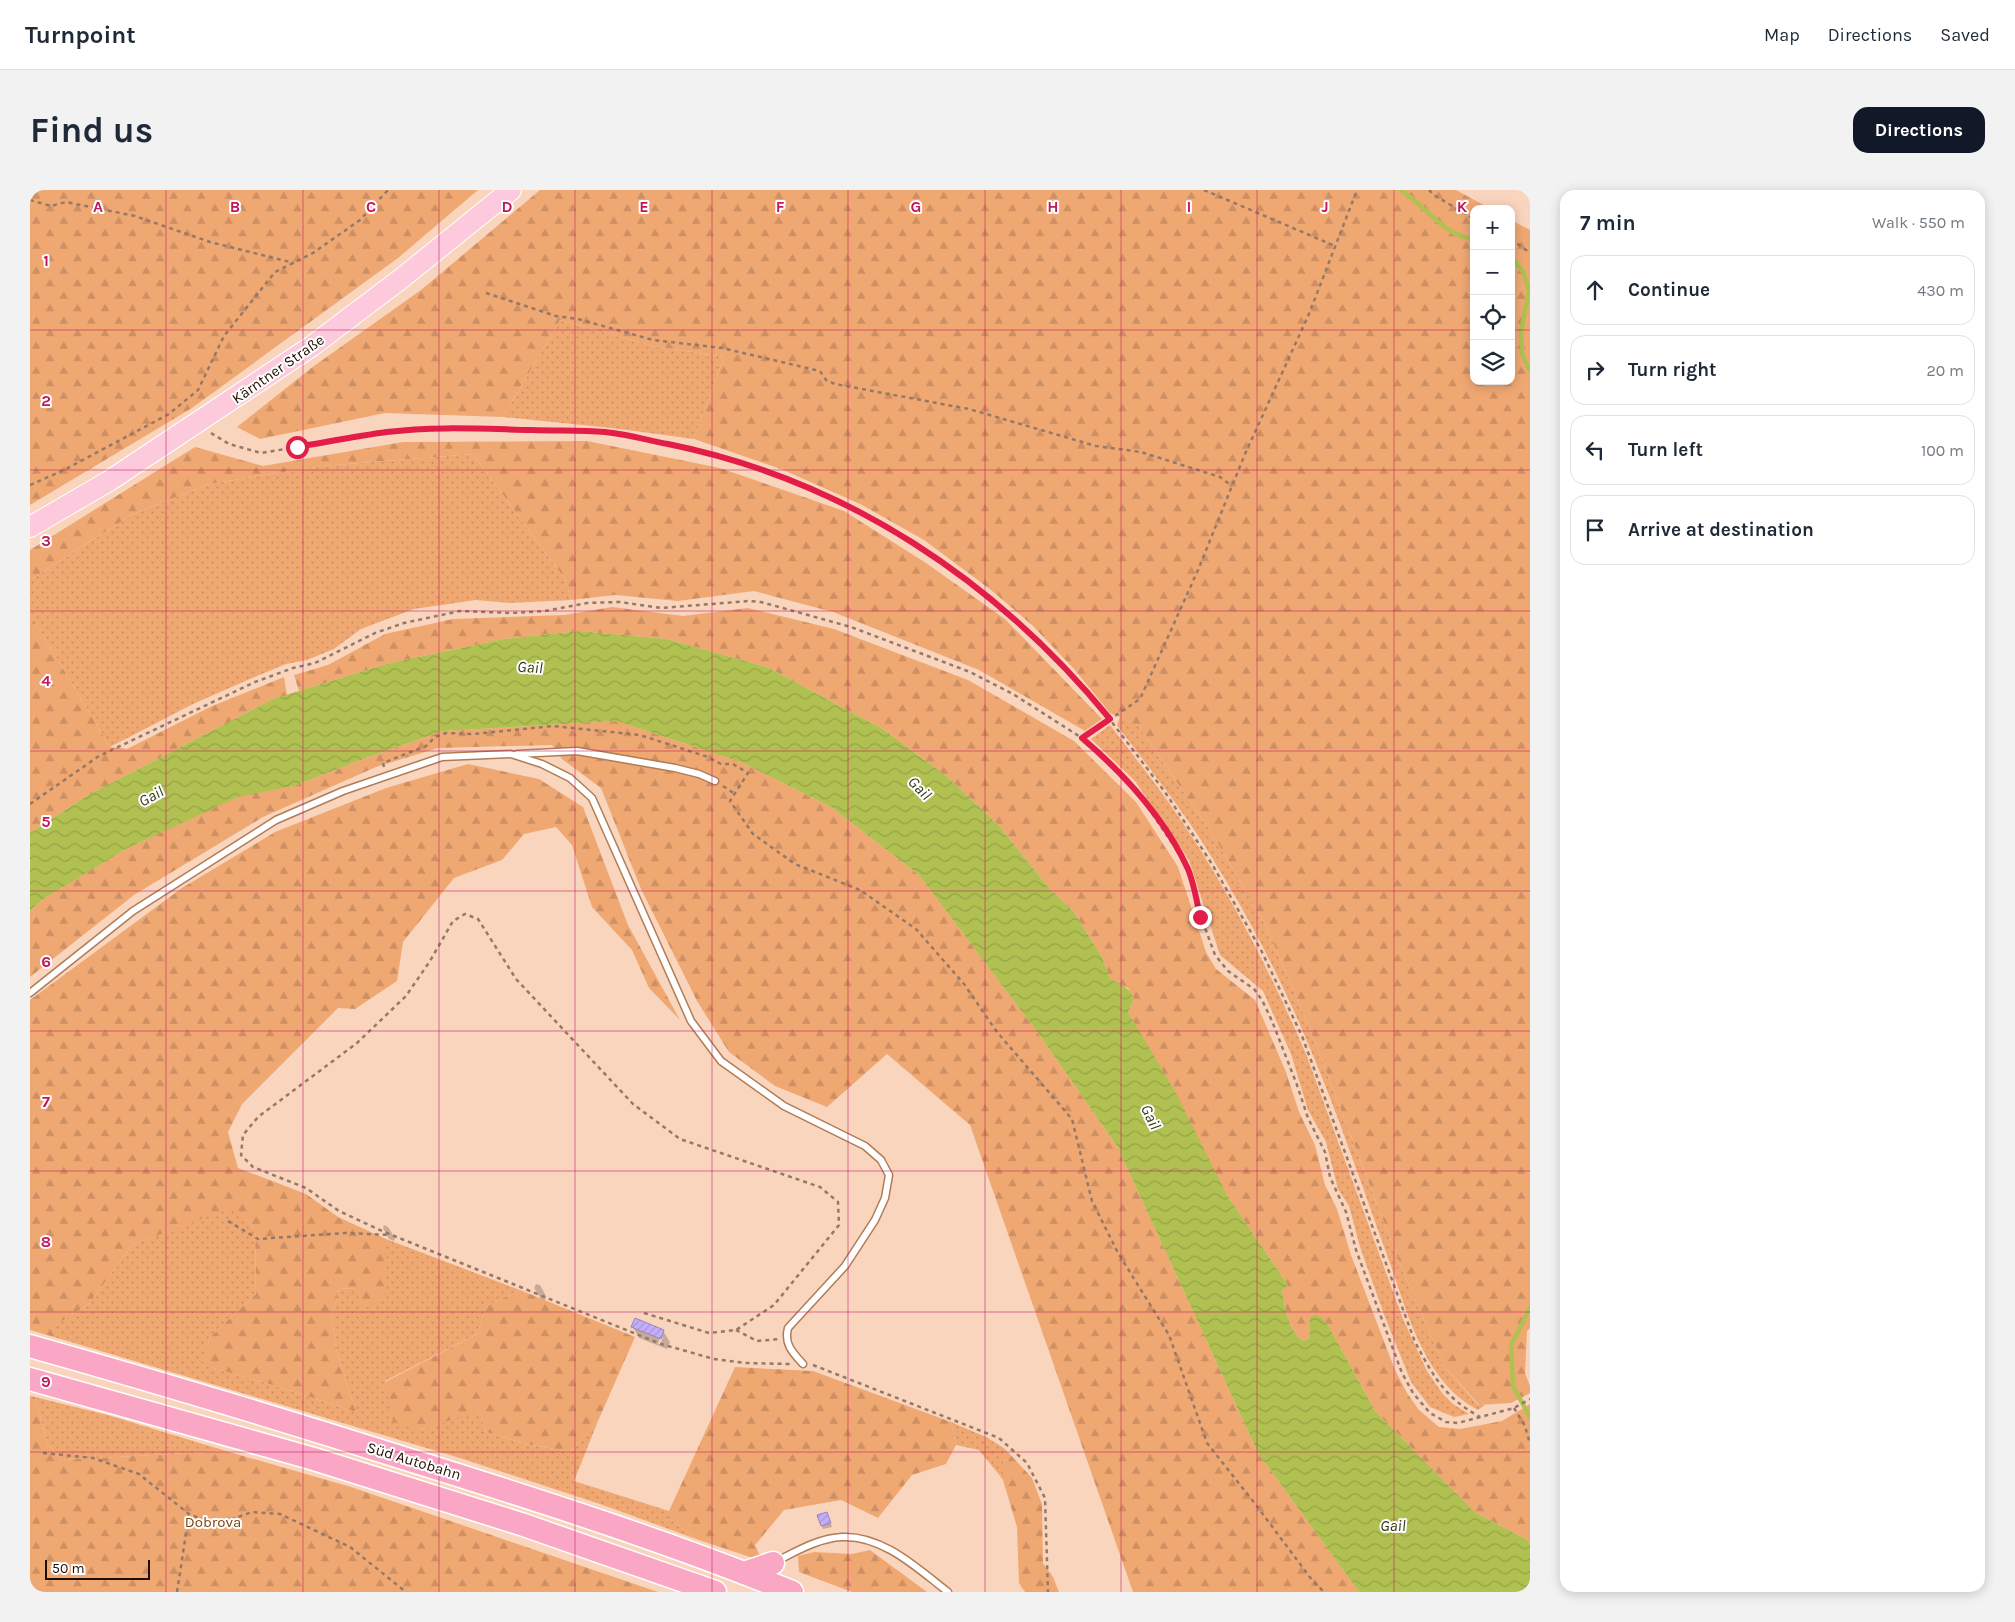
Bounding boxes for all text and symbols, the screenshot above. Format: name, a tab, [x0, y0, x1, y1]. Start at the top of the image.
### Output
text: Turnpoint	[25, 21, 136, 49]
text: Map	[1764, 24, 1800, 46]
text: Directions	[1828, 24, 1912, 46]
text: Saved	[1940, 24, 1990, 46]
button: Directions	[1853, 107, 1985, 153]
text: Find us	[30, 110, 153, 151]
text: A	[93, 197, 103, 216]
text: B	[230, 197, 240, 216]
text: C	[366, 197, 376, 216]
text: D	[502, 197, 513, 216]
text: E	[639, 197, 649, 216]
text: F	[776, 197, 785, 216]
text: G	[911, 197, 921, 216]
text: H	[1047, 197, 1059, 216]
text: I	[1187, 197, 1191, 216]
text: J	[1321, 197, 1329, 216]
text: K	[1457, 197, 1468, 216]
map controls	[1470, 205, 1515, 385]
button: +	[1470, 205, 1515, 250]
text: 7 min	[1580, 211, 1636, 235]
text: Walk · 550 m	[1872, 213, 1965, 232]
button: −	[1470, 250, 1515, 295]
text: 1	[43, 251, 49, 270]
icon: ahead	[1581, 276, 1609, 304]
text: Continue	[1628, 279, 1710, 301]
text: 430 m	[1917, 281, 1964, 300]
button: locate	[1470, 295, 1515, 340]
street label: Kärntner Straße	[228, 331, 328, 407]
button: layers	[1470, 340, 1515, 385]
icon: right	[1581, 356, 1609, 384]
text: Turn right	[1628, 359, 1717, 381]
text: 20 m	[1926, 361, 1964, 380]
text: 2	[41, 391, 51, 410]
route start	[286, 436, 309, 459]
icon: left	[1581, 436, 1609, 464]
text: Turn left	[1628, 439, 1703, 461]
text: 100 m	[1921, 441, 1964, 460]
icon: arrive	[1581, 516, 1609, 544]
text: Arrive at destination	[1628, 519, 1814, 541]
text: 3	[41, 531, 51, 550]
water label: Gail	[517, 657, 543, 677]
text: 4	[41, 671, 51, 690]
water label: Gail	[904, 772, 936, 804]
water label: Gail	[135, 782, 167, 810]
text: 5	[41, 812, 51, 831]
route end	[1189, 906, 1212, 929]
text: 6	[41, 952, 51, 971]
text: 7	[42, 1092, 50, 1111]
water label: Gail	[1137, 1101, 1165, 1133]
text: 8	[41, 1232, 51, 1251]
text: 9	[41, 1372, 51, 1391]
street label: Süd Autobahn	[365, 1438, 463, 1484]
park label: Dobrova	[185, 1513, 241, 1531]
water label: Gail	[1380, 1516, 1406, 1535]
scale bar	[45, 1557, 150, 1580]
text: 50 m	[52, 1560, 85, 1577]

